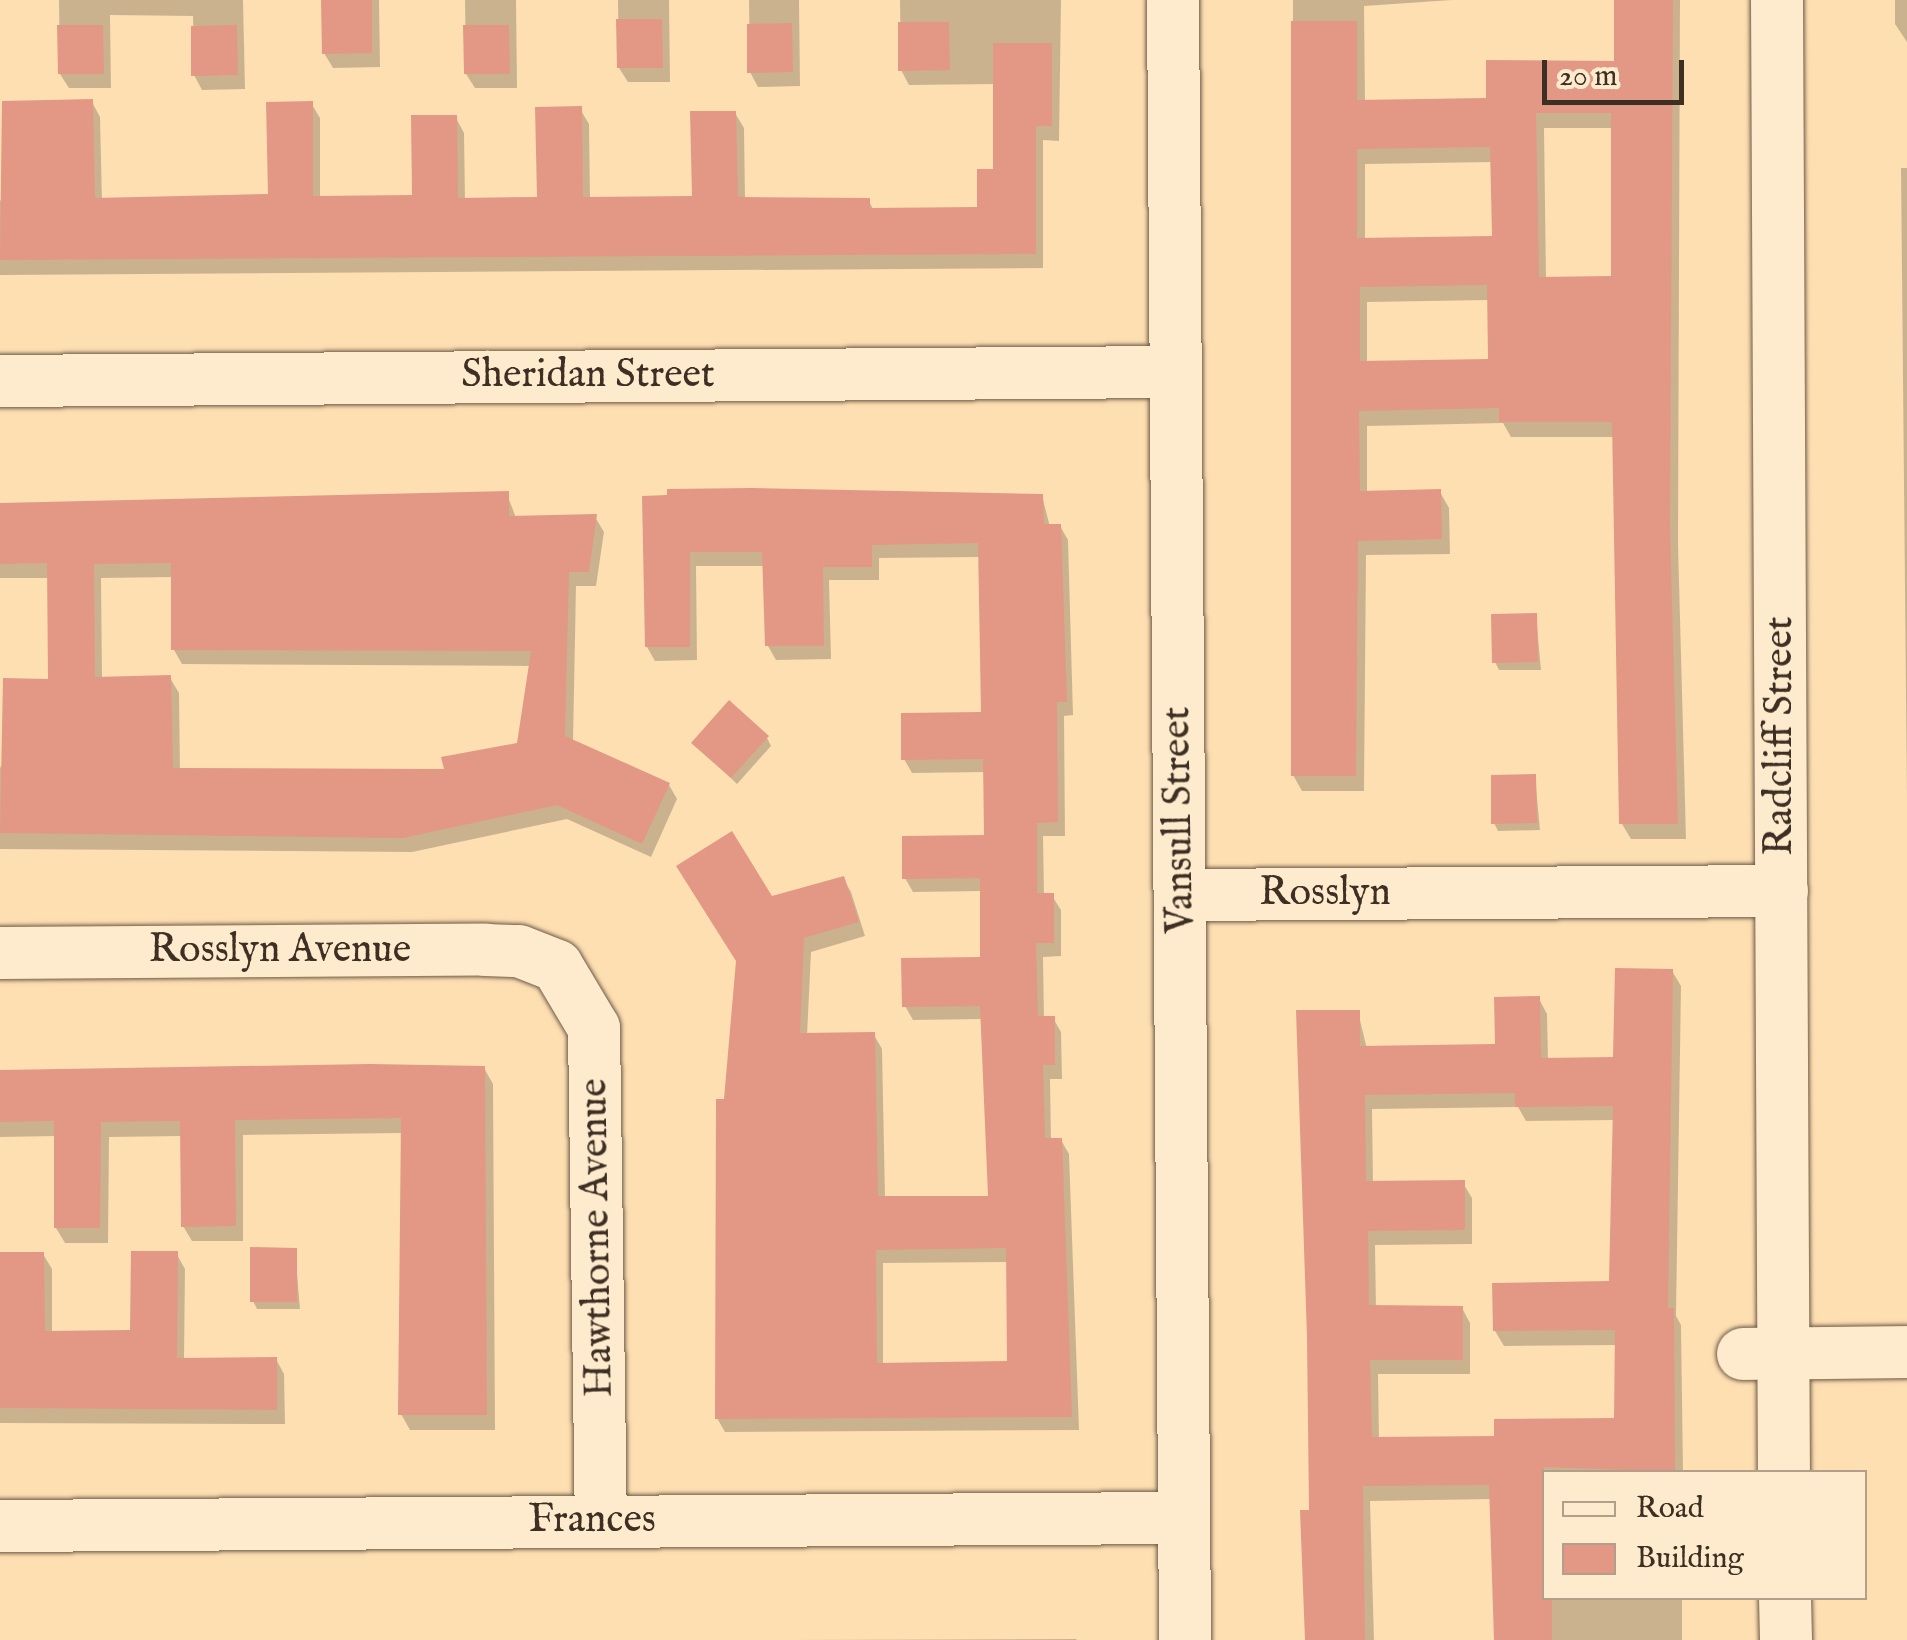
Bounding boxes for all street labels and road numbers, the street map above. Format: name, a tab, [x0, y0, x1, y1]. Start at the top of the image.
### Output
street label: Sheridan Street	[461, 352, 715, 400]
street label: Radcliff Street	[1757, 616, 1805, 856]
street label: Vansull Street	[1154, 706, 1206, 934]
street label: Rosslyn	[1259, 870, 1391, 918]
street label: Rosslyn Avenue	[149, 927, 411, 975]
street label: Hawthorne Avenue	[571, 1078, 625, 1398]
street label: Frances	[528, 1497, 656, 1545]

